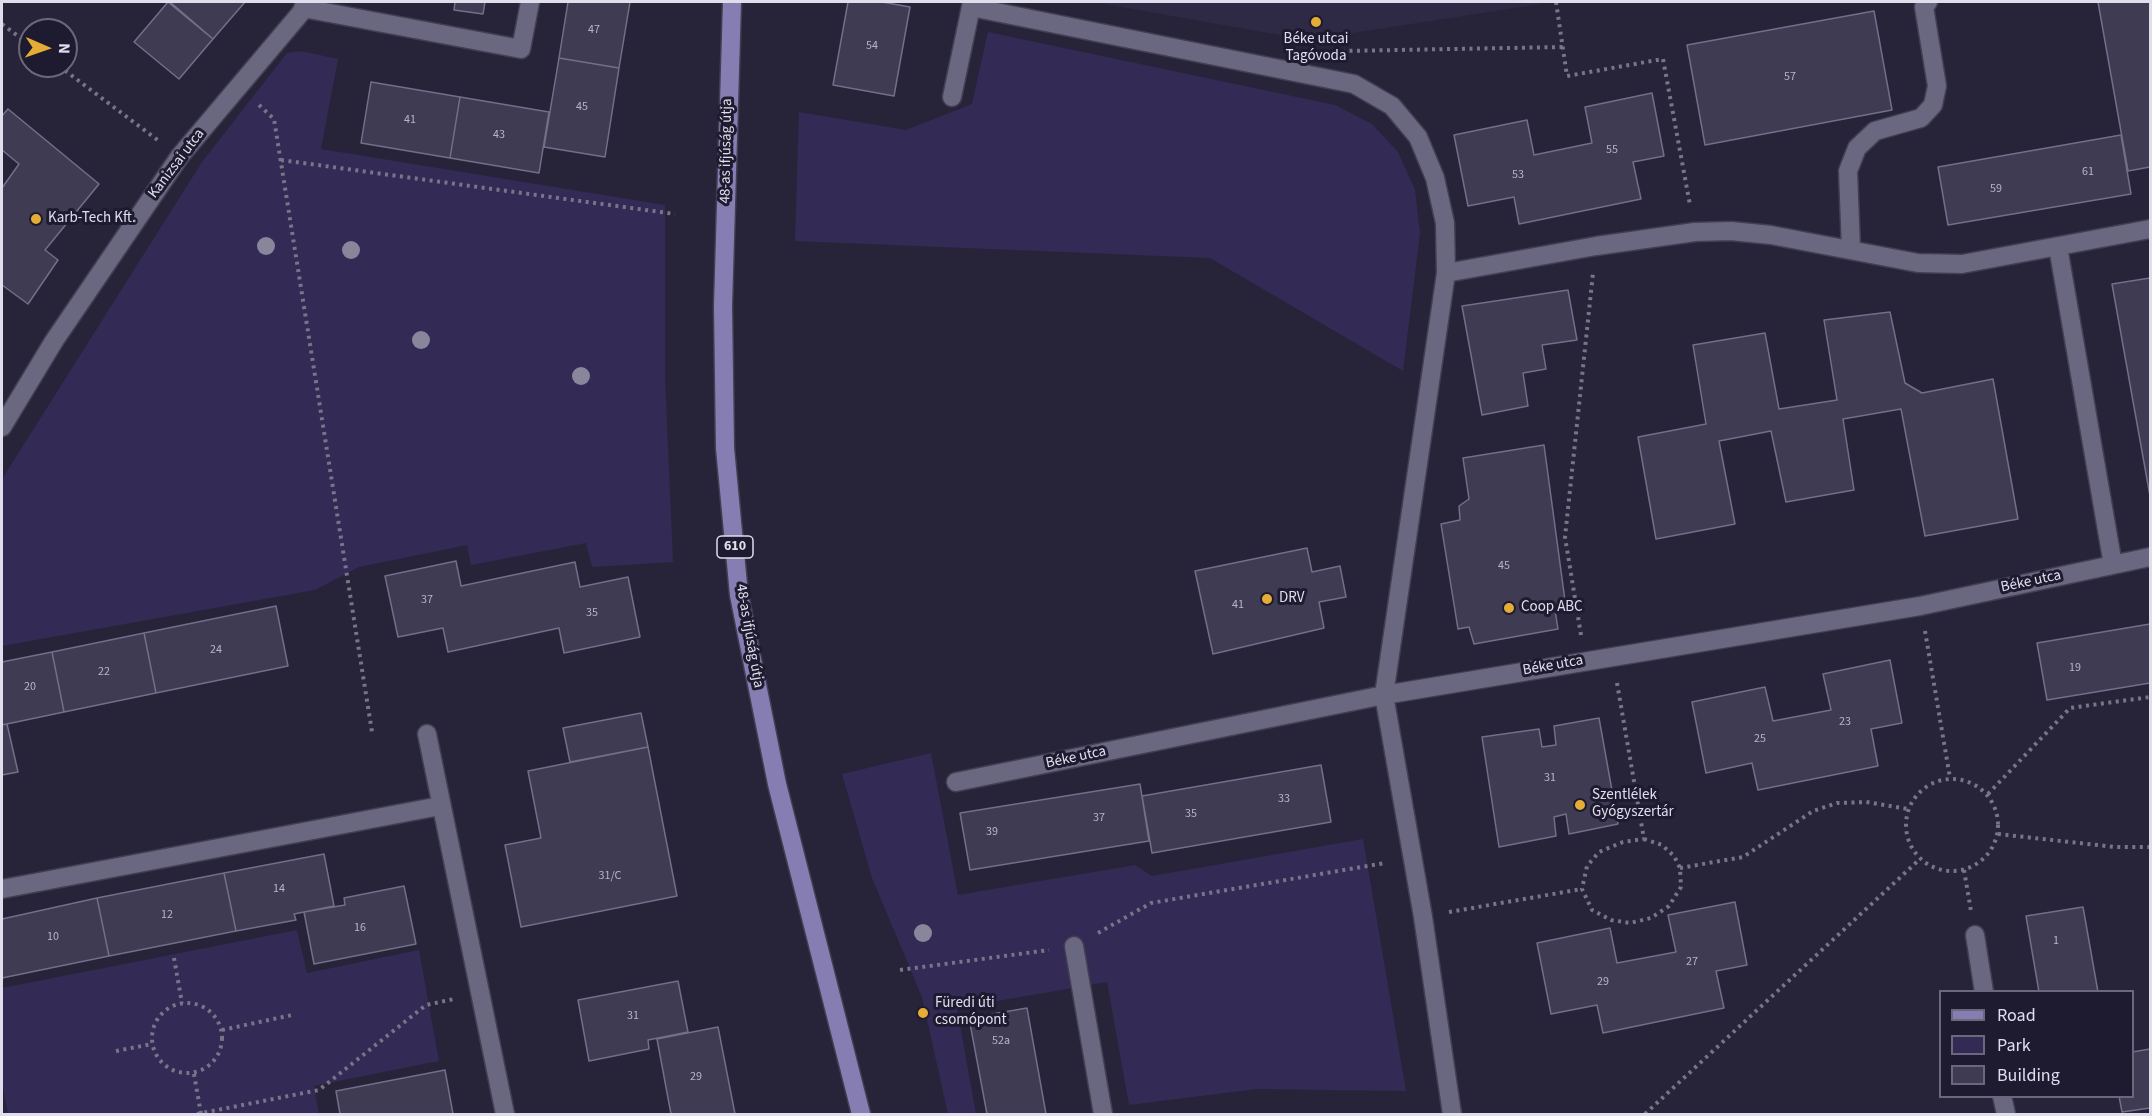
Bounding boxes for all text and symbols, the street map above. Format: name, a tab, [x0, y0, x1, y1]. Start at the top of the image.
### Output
marker: Béke utcai Tagóvoda	[1309, 15, 1323, 29]
north arrow	[18, 18, 78, 78]
house number: 47	[588, 23, 600, 37]
place label: Béke utcai Tagóvoda	[1284, 31, 1348, 66]
house number: 54	[866, 39, 878, 53]
text: N	[53, 43, 75, 54]
house number: 57	[1784, 70, 1796, 84]
street label: 48-as ifjúság útja	[717, 98, 737, 204]
house number: 45	[576, 100, 588, 114]
house number: 41	[404, 113, 416, 127]
street label: Kanizsai utca	[145, 126, 209, 202]
house number: 43	[493, 128, 505, 142]
house number: 55	[1606, 143, 1618, 157]
house number: 61	[2082, 165, 2094, 179]
house number: 53	[1512, 168, 1524, 182]
house number: 59	[1990, 182, 2002, 196]
place label: Karb-Tech Kft.	[48, 210, 136, 228]
marker: Karb-Tech Kft.	[29, 212, 43, 226]
road number: 610	[717, 536, 753, 558]
house number: 45	[1498, 559, 1510, 573]
street label: Béke utca	[1999, 567, 2063, 597]
street label: 48-as ifjúság útja	[731, 583, 767, 689]
place label: DRV	[1279, 590, 1305, 608]
marker: DRV	[1260, 592, 1274, 606]
house number: 37	[421, 593, 433, 607]
house number: 41	[1232, 598, 1244, 612]
place label: Coop ABC	[1521, 599, 1583, 617]
marker: Coop ABC	[1502, 601, 1516, 615]
house number: 35	[586, 606, 598, 620]
house number: 24	[210, 643, 222, 657]
street label: Béke utca	[1521, 652, 1585, 680]
house number: 19	[2069, 661, 2081, 675]
house number: 22	[98, 665, 110, 679]
house number: 20	[24, 680, 36, 694]
house number: 23	[1839, 715, 1851, 729]
house number: 25	[1754, 732, 1766, 746]
street label: Béke utca	[1044, 743, 1108, 773]
house number: 31	[1544, 771, 1556, 785]
place label: Szentlélek Gyógyszertár	[1592, 787, 1674, 822]
house number: 33	[1278, 792, 1290, 806]
marker: Szentlélek Gyógyszertár	[1573, 798, 1587, 812]
house number: 35	[1185, 807, 1197, 821]
house number: 37	[1093, 811, 1105, 825]
house number: 39	[986, 825, 998, 839]
house number: 31/C	[599, 869, 621, 883]
house number: 14	[273, 882, 285, 896]
house number: 12	[161, 908, 173, 922]
house number: 16	[354, 921, 366, 935]
house number: 10	[47, 930, 59, 944]
house number: 1	[2053, 934, 2059, 948]
house number: 27	[1686, 955, 1698, 969]
house number: 29	[1597, 975, 1609, 989]
legend	[1939, 990, 2134, 1098]
place label: Füredi úti csomópont	[935, 995, 1007, 1030]
text: Road	[1997, 1003, 2036, 1028]
marker: Füredi úti csomópont	[916, 1006, 930, 1020]
house number: 31	[627, 1009, 639, 1023]
text: Park	[1997, 1033, 2031, 1058]
house number: 52a	[992, 1034, 1010, 1048]
text: Building	[1997, 1063, 2060, 1088]
house number: 29	[690, 1070, 702, 1084]

